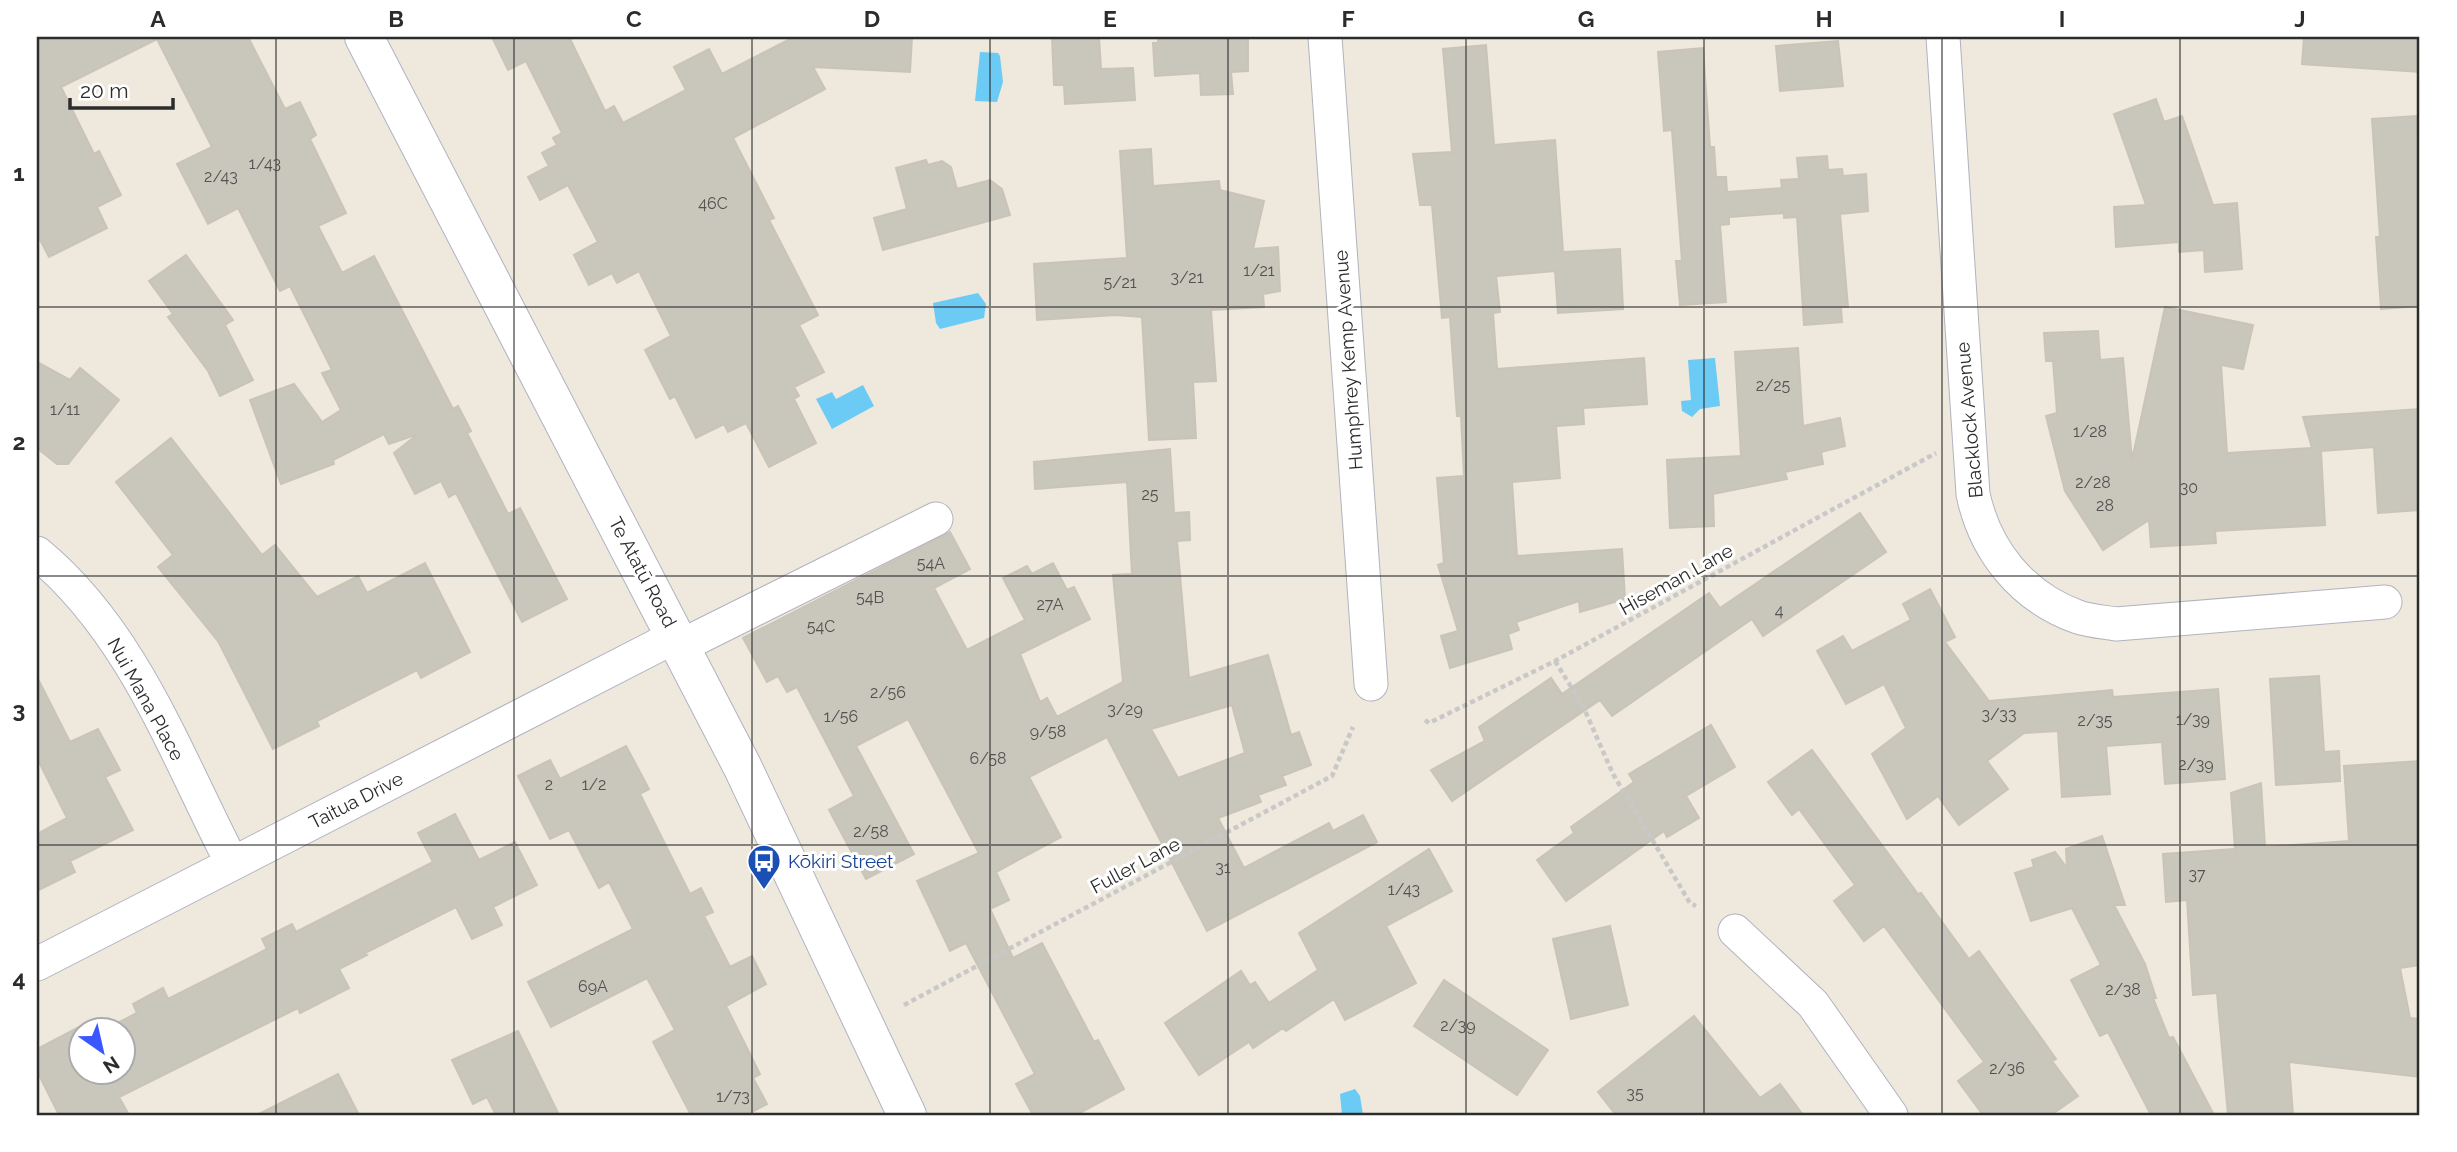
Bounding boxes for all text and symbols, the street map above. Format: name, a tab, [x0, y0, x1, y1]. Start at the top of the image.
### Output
text: A	[150, 5, 166, 32]
text: B	[388, 5, 404, 32]
text: C	[626, 5, 642, 32]
text: D	[864, 5, 880, 32]
text: E	[1103, 5, 1117, 32]
text: F	[1341, 5, 1355, 32]
text: G	[1578, 5, 1594, 32]
text: H	[1815, 5, 1833, 32]
text: I	[2059, 5, 2065, 32]
text: J	[2294, 5, 2306, 32]
scale bar	[70, 66, 173, 110]
text: 20 m	[80, 78, 128, 103]
house number: 1/43	[249, 154, 281, 173]
text: 1	[13, 159, 25, 186]
house number: 2/43	[204, 167, 238, 186]
house number: 46C	[698, 194, 728, 213]
street label: Humphrey Kemp Avenue	[1329, 249, 1367, 471]
house number: 1/21	[1243, 261, 1275, 280]
house number: 3/21	[1170, 268, 1204, 287]
house number: 5/21	[1103, 273, 1137, 292]
street label: Blacklock Avenue	[1951, 341, 1987, 499]
house number: 2/25	[1756, 376, 1791, 395]
house number: 1/11	[50, 400, 80, 419]
house number: 1/28	[2073, 422, 2107, 441]
text: 2	[13, 428, 25, 455]
house number: 2/28	[2075, 473, 2111, 492]
house number: 30	[2180, 478, 2198, 497]
house number: 25	[1141, 485, 1159, 504]
house number: 28	[2096, 496, 2114, 515]
street label: Te Atatū Road	[605, 513, 681, 631]
street label: Hiseman Lane	[1616, 539, 1736, 619]
house number: 54A	[917, 554, 945, 573]
house number: 54B	[856, 588, 884, 607]
house number: 27A	[1037, 595, 1064, 614]
house number: 4	[1775, 601, 1784, 620]
house number: 54C	[807, 617, 835, 636]
street label: Nui Mana Place	[103, 634, 189, 764]
house number: 2/56	[870, 683, 906, 702]
text: 3	[13, 696, 25, 723]
house number: 3/29	[1107, 700, 1143, 719]
house number: 3/33	[1982, 705, 2016, 724]
house number: 1/56	[824, 707, 858, 726]
house number: 1/39	[2176, 710, 2210, 729]
house number: 2/35	[2078, 711, 2113, 730]
house number: 9/58	[1030, 722, 1066, 741]
house number: 6/58	[970, 749, 1006, 768]
house number: 2/39	[2178, 755, 2214, 774]
street label: Taitua Drive	[305, 767, 407, 833]
house number: 2	[545, 775, 553, 794]
house number: 1/2	[582, 775, 606, 794]
house number: 2/58	[853, 822, 889, 841]
street label: Fuller Lane	[1087, 832, 1183, 898]
bus stop icon: Kōkiri Street	[745, 842, 783, 891]
place label: Kōkiri Street	[788, 850, 894, 872]
house number: 31	[1215, 858, 1231, 877]
house number: 37	[2188, 865, 2206, 884]
house number: 1/43	[1388, 880, 1420, 899]
text: 4	[12, 965, 26, 992]
house number: 69A	[578, 977, 608, 996]
house number: 2/38	[2105, 980, 2141, 999]
north arrow	[66, 1016, 136, 1086]
house number: 2/39	[1440, 1016, 1476, 1035]
text: N	[99, 1052, 124, 1078]
house number: 2/36	[1989, 1059, 2025, 1078]
house number: 35	[1626, 1084, 1644, 1103]
house number: 1/73	[716, 1087, 750, 1106]

